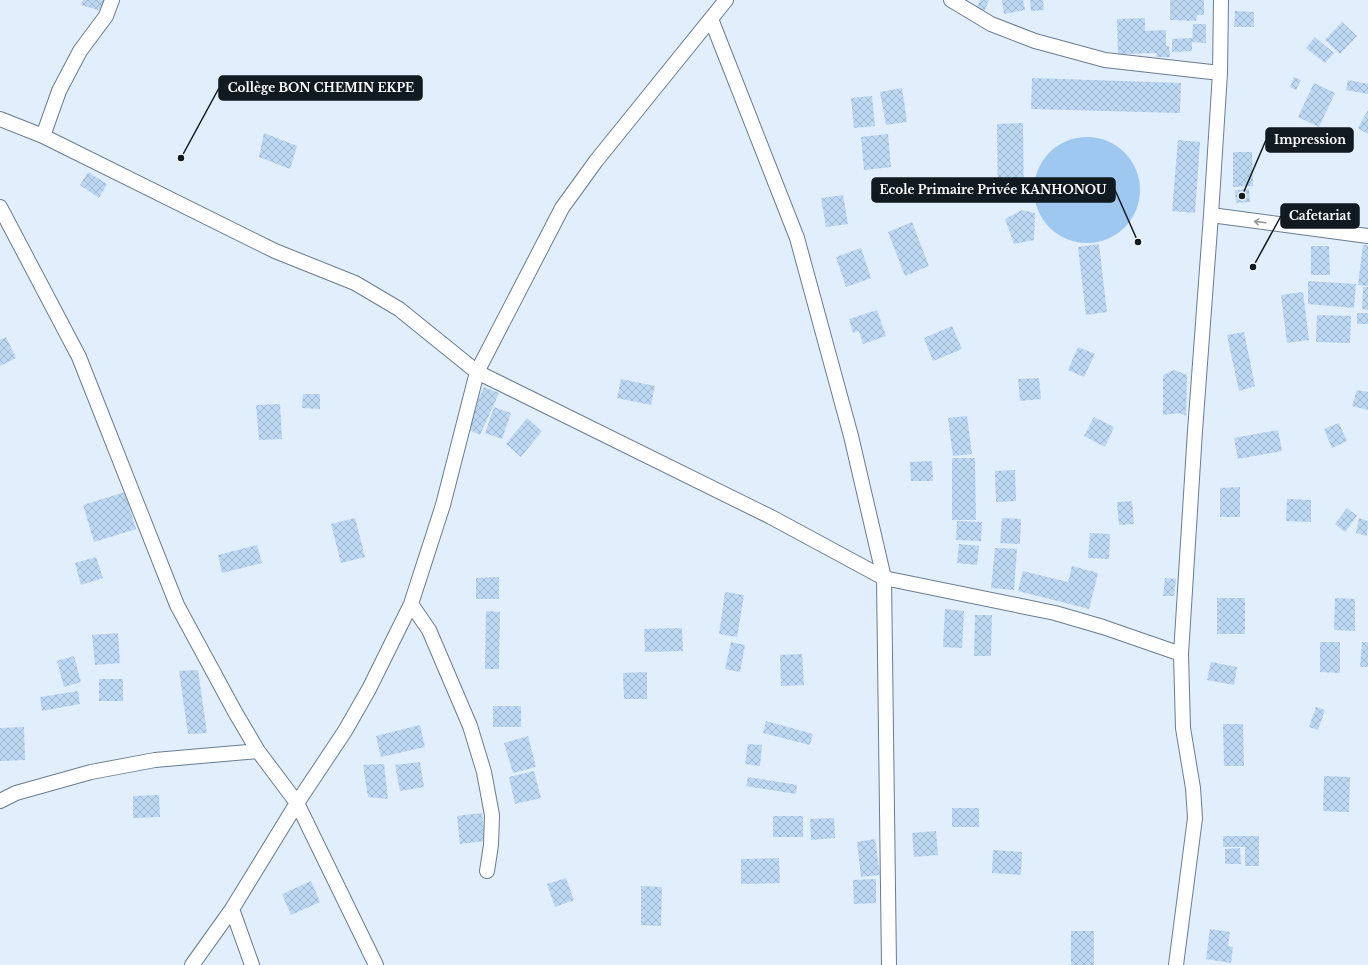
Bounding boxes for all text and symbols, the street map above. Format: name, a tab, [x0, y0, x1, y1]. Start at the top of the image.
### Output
callout: Collège BON CHEMIN EKPE	[219, 76, 422, 100]
text: Collège BON CHEMIN EKPE	[228, 80, 414, 95]
callout: Impression	[1266, 128, 1353, 152]
text: Impression	[1274, 132, 1346, 147]
callout: Ecole Primaire Privée KANHONOU	[872, 178, 1115, 202]
text: Ecole Primaire Privée KANHONOU	[879, 182, 1107, 197]
callout: Cafetariat	[1281, 204, 1359, 228]
text: Cafetariat	[1289, 208, 1352, 223]
one-way arrow	[1254, 218, 1267, 226]

